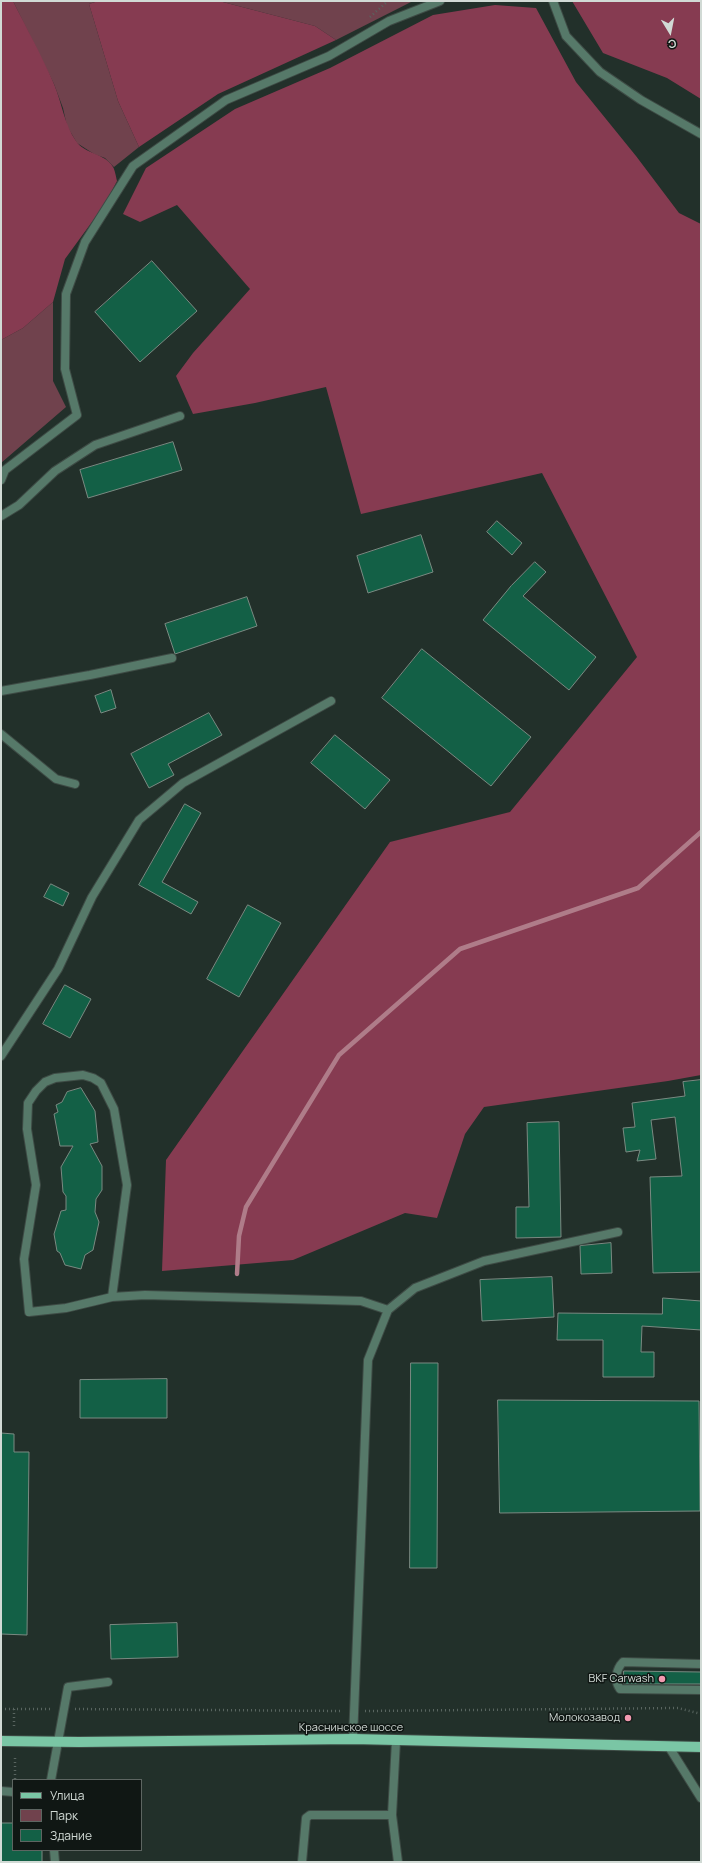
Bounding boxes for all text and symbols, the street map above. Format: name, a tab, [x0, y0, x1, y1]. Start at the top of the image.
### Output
north arrow	[650, 12, 690, 52]
text: С	[667, 36, 677, 52]
place label: BKF Carwash	[589, 1672, 654, 1686]
marker: BKF Carwash	[657, 1674, 667, 1684]
place label: Молокозавод	[549, 1711, 620, 1725]
marker: Молокозавод	[623, 1713, 633, 1723]
street label: Краснинское шоссе	[299, 1721, 403, 1735]
legend	[12, 1779, 142, 1851]
text: Улица	[50, 1787, 84, 1804]
text: Парк	[50, 1807, 78, 1824]
text: Здание	[50, 1827, 92, 1844]

